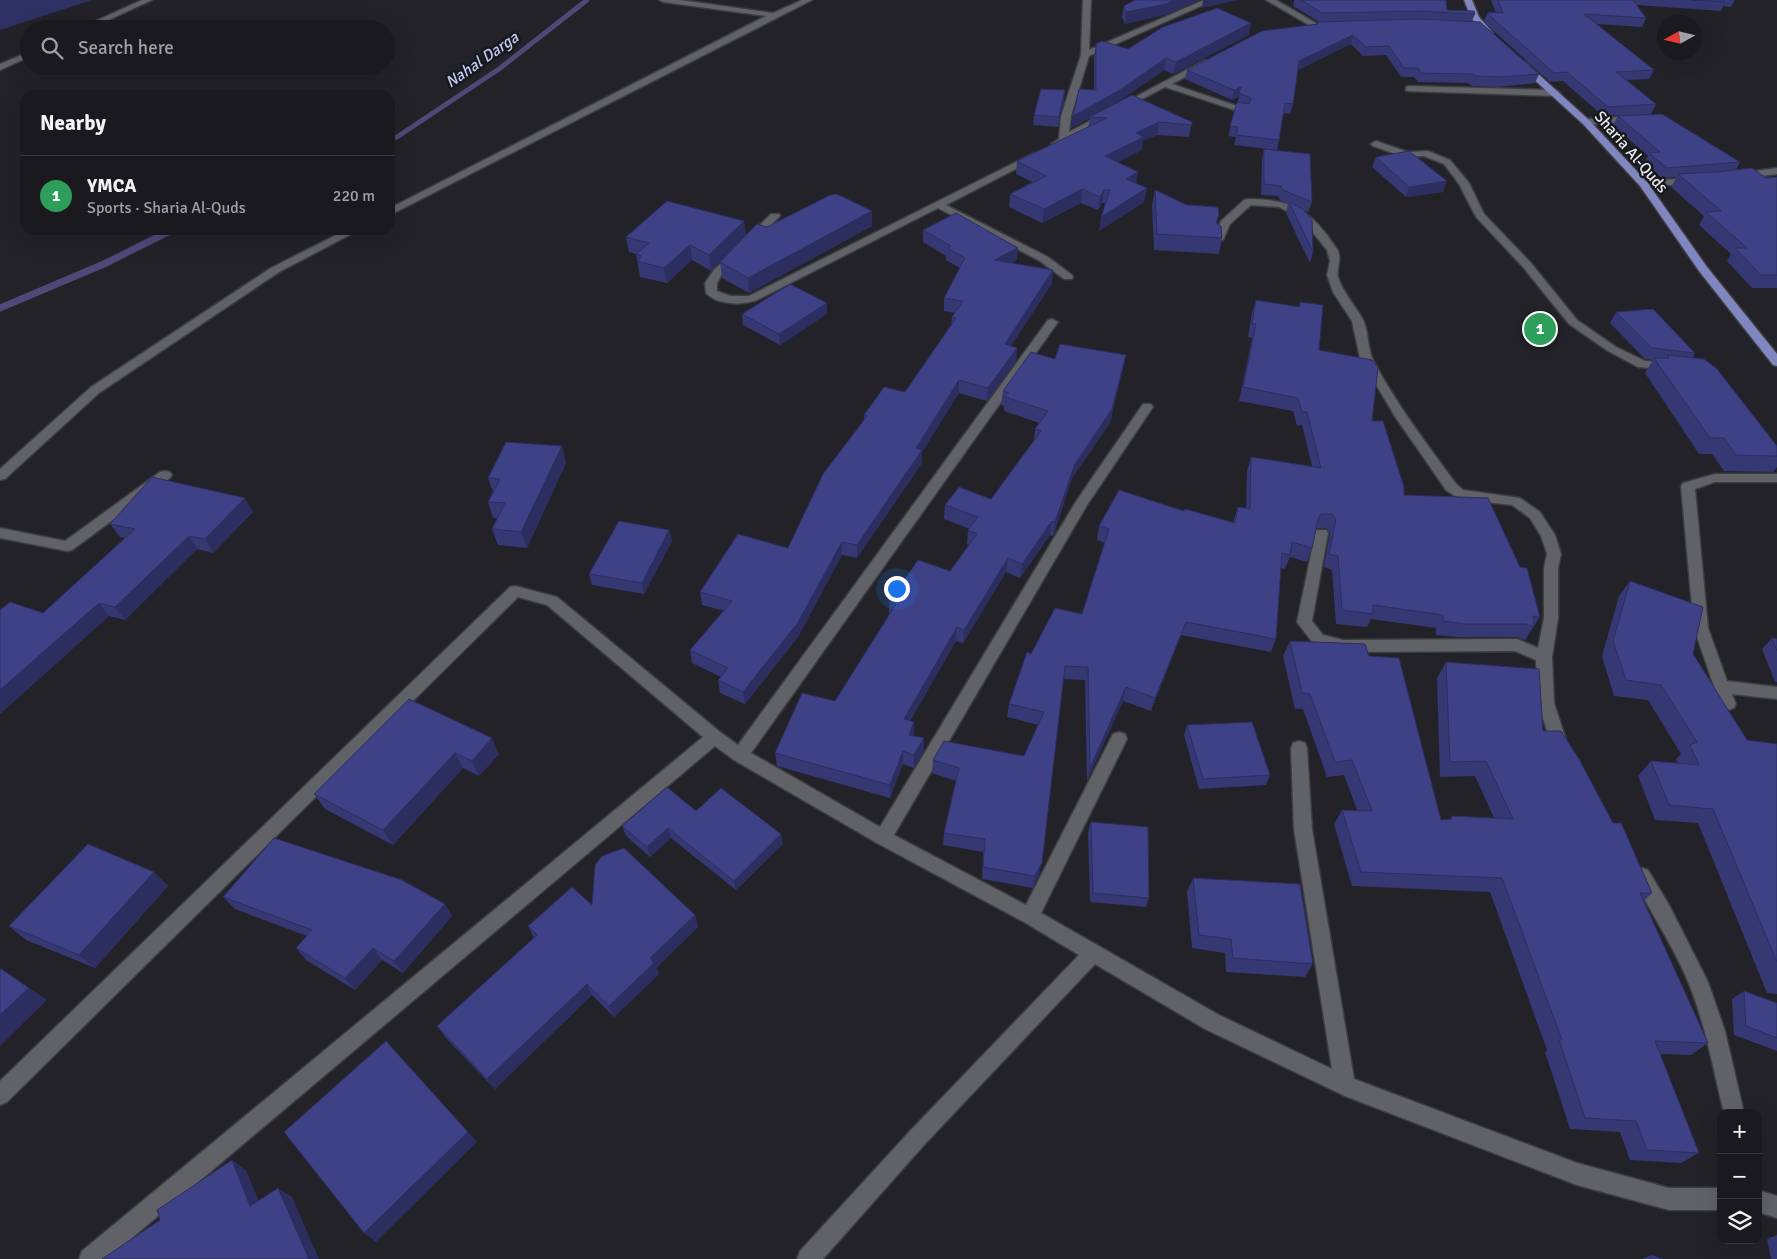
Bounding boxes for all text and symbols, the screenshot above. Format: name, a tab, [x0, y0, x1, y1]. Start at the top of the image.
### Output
north arrow	[1657, 15, 1702, 60]
search box	[20, 20, 395, 75]
water label: Nahal Darga	[442, 27, 523, 92]
icon: search	[38, 34, 66, 62]
text: Search here	[78, 36, 174, 60]
street label: Sharia Al-Quds	[1590, 107, 1672, 197]
text: Nearby	[40, 110, 106, 136]
text: YMCA	[87, 174, 136, 198]
text: 1	[52, 186, 60, 206]
text: 220 m	[333, 186, 375, 206]
text: Sports · Sharia Al-Quds	[87, 198, 246, 218]
pin: 1	[1524, 310, 1556, 348]
your location	[884, 576, 910, 602]
map controls	[1717, 1109, 1762, 1244]
button: +	[1717, 1109, 1762, 1154]
button: −	[1717, 1154, 1762, 1199]
button: layers	[1717, 1199, 1762, 1244]

